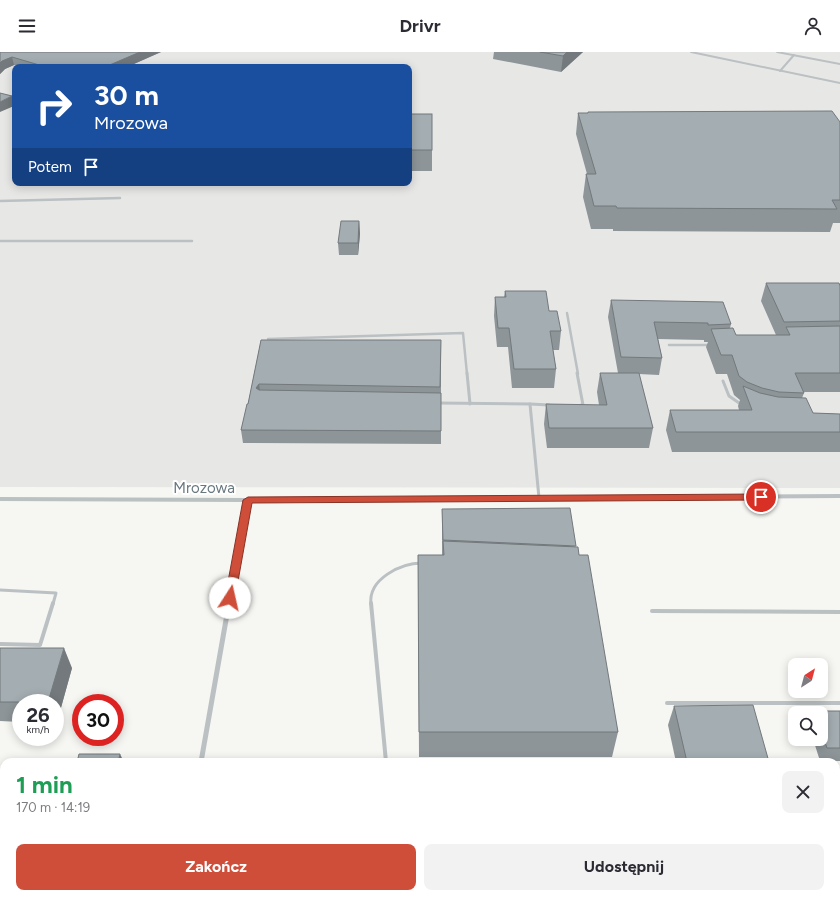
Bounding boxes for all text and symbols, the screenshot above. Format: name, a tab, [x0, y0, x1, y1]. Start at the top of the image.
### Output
icon: menu	[16, 15, 38, 37]
text: Drivr	[400, 15, 440, 37]
icon: person	[802, 15, 824, 37]
text: 30 m	[94, 78, 159, 112]
icon: right	[28, 80, 80, 132]
text: Mrozowa	[94, 112, 168, 134]
icon: arrive	[80, 156, 102, 178]
text: Potem	[28, 158, 72, 176]
street label: Mrozowa	[173, 479, 235, 497]
pin	[744, 480, 778, 514]
icon: arrive	[750, 486, 772, 508]
position arrow	[209, 577, 251, 619]
north arrow	[788, 658, 828, 698]
map controls	[788, 658, 828, 746]
speed limit sign: 30	[72, 694, 124, 746]
text: 26	[26, 703, 50, 727]
button: search	[788, 706, 828, 746]
text: km/h	[27, 723, 49, 736]
text: 1 min	[16, 770, 73, 799]
button: close	[782, 771, 824, 813]
text: 170 m · 14:19	[16, 800, 90, 815]
button: Zakończ	[16, 844, 416, 890]
button: Udostępnij	[424, 844, 824, 890]

